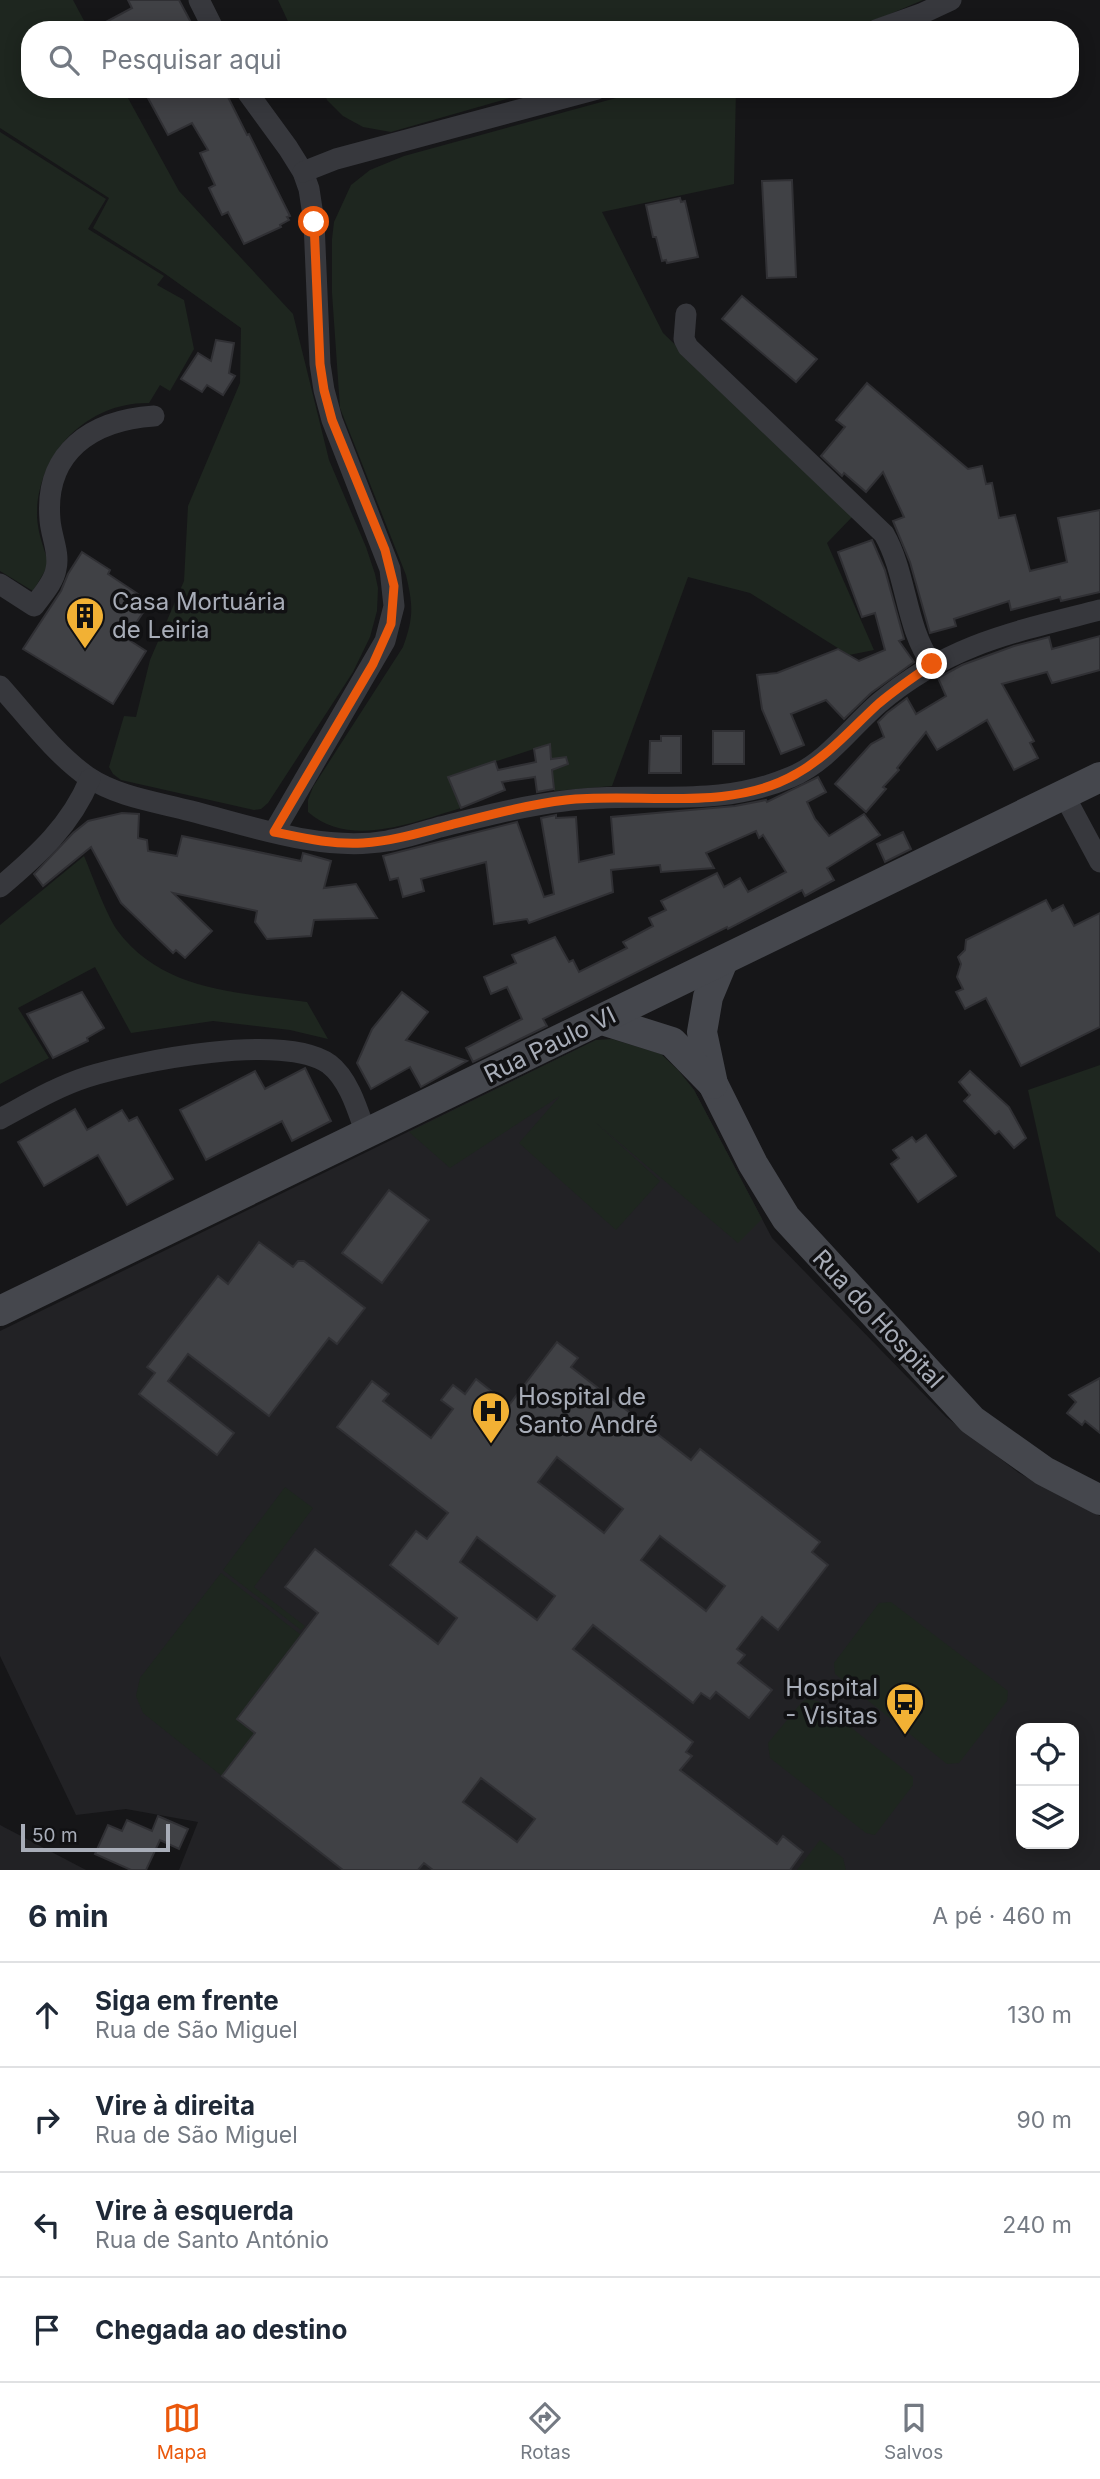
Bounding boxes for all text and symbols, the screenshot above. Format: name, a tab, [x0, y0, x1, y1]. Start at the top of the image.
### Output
search box	[21, 21, 1079, 98]
icon: search	[45, 41, 83, 79]
text: Pesquisar aqui	[101, 44, 282, 75]
route start	[298, 206, 329, 237]
place label: Casa Mortuária de Leiria	[112, 587, 286, 644]
building icon: Casa Mortuária de Leiria	[64, 595, 106, 650]
route end	[916, 648, 947, 679]
street label: Rua Paulo VI	[479, 1000, 620, 1089]
street label: Rua do Hospital	[807, 1244, 950, 1394]
place label: Hospital de Santo André	[518, 1382, 658, 1439]
hospital icon: Hospital de Santo André	[470, 1390, 512, 1445]
place label: Hospital - Visitas	[785, 1673, 878, 1730]
bus stop icon: Hospital - Visitas	[884, 1681, 926, 1736]
map controls	[1016, 1723, 1079, 1849]
button: locate	[1016, 1723, 1079, 1786]
button: layers	[1016, 1786, 1079, 1849]
scale bar	[21, 1821, 170, 1853]
text: 50 m	[32, 1824, 78, 1847]
text: 6 min	[28, 1898, 109, 1934]
text: A pé · 460 m	[932, 1902, 1072, 1930]
text: Siga em frente	[95, 1985, 279, 2016]
icon: ahead	[28, 1996, 66, 2034]
text: 130 m	[1007, 2001, 1072, 2029]
text: Rua de São Miguel	[95, 2016, 298, 2044]
text: Vire à direita	[95, 2090, 255, 2121]
icon: right	[28, 2101, 66, 2139]
text: 90 m	[1017, 2106, 1072, 2134]
text: Rua de São Miguel	[95, 2121, 298, 2149]
text: Vire à esquerda	[95, 2195, 294, 2226]
icon: left	[28, 2206, 66, 2244]
text: 240 m	[1002, 2211, 1072, 2239]
text: Rua de Santo António	[95, 2226, 329, 2254]
icon: arrive	[28, 2311, 66, 2349]
text: Chegada ao destino	[95, 2314, 347, 2345]
tab: Mapa	[157, 2399, 207, 2464]
tab: Rotas	[520, 2399, 571, 2464]
tab: Salvos	[884, 2399, 943, 2464]

